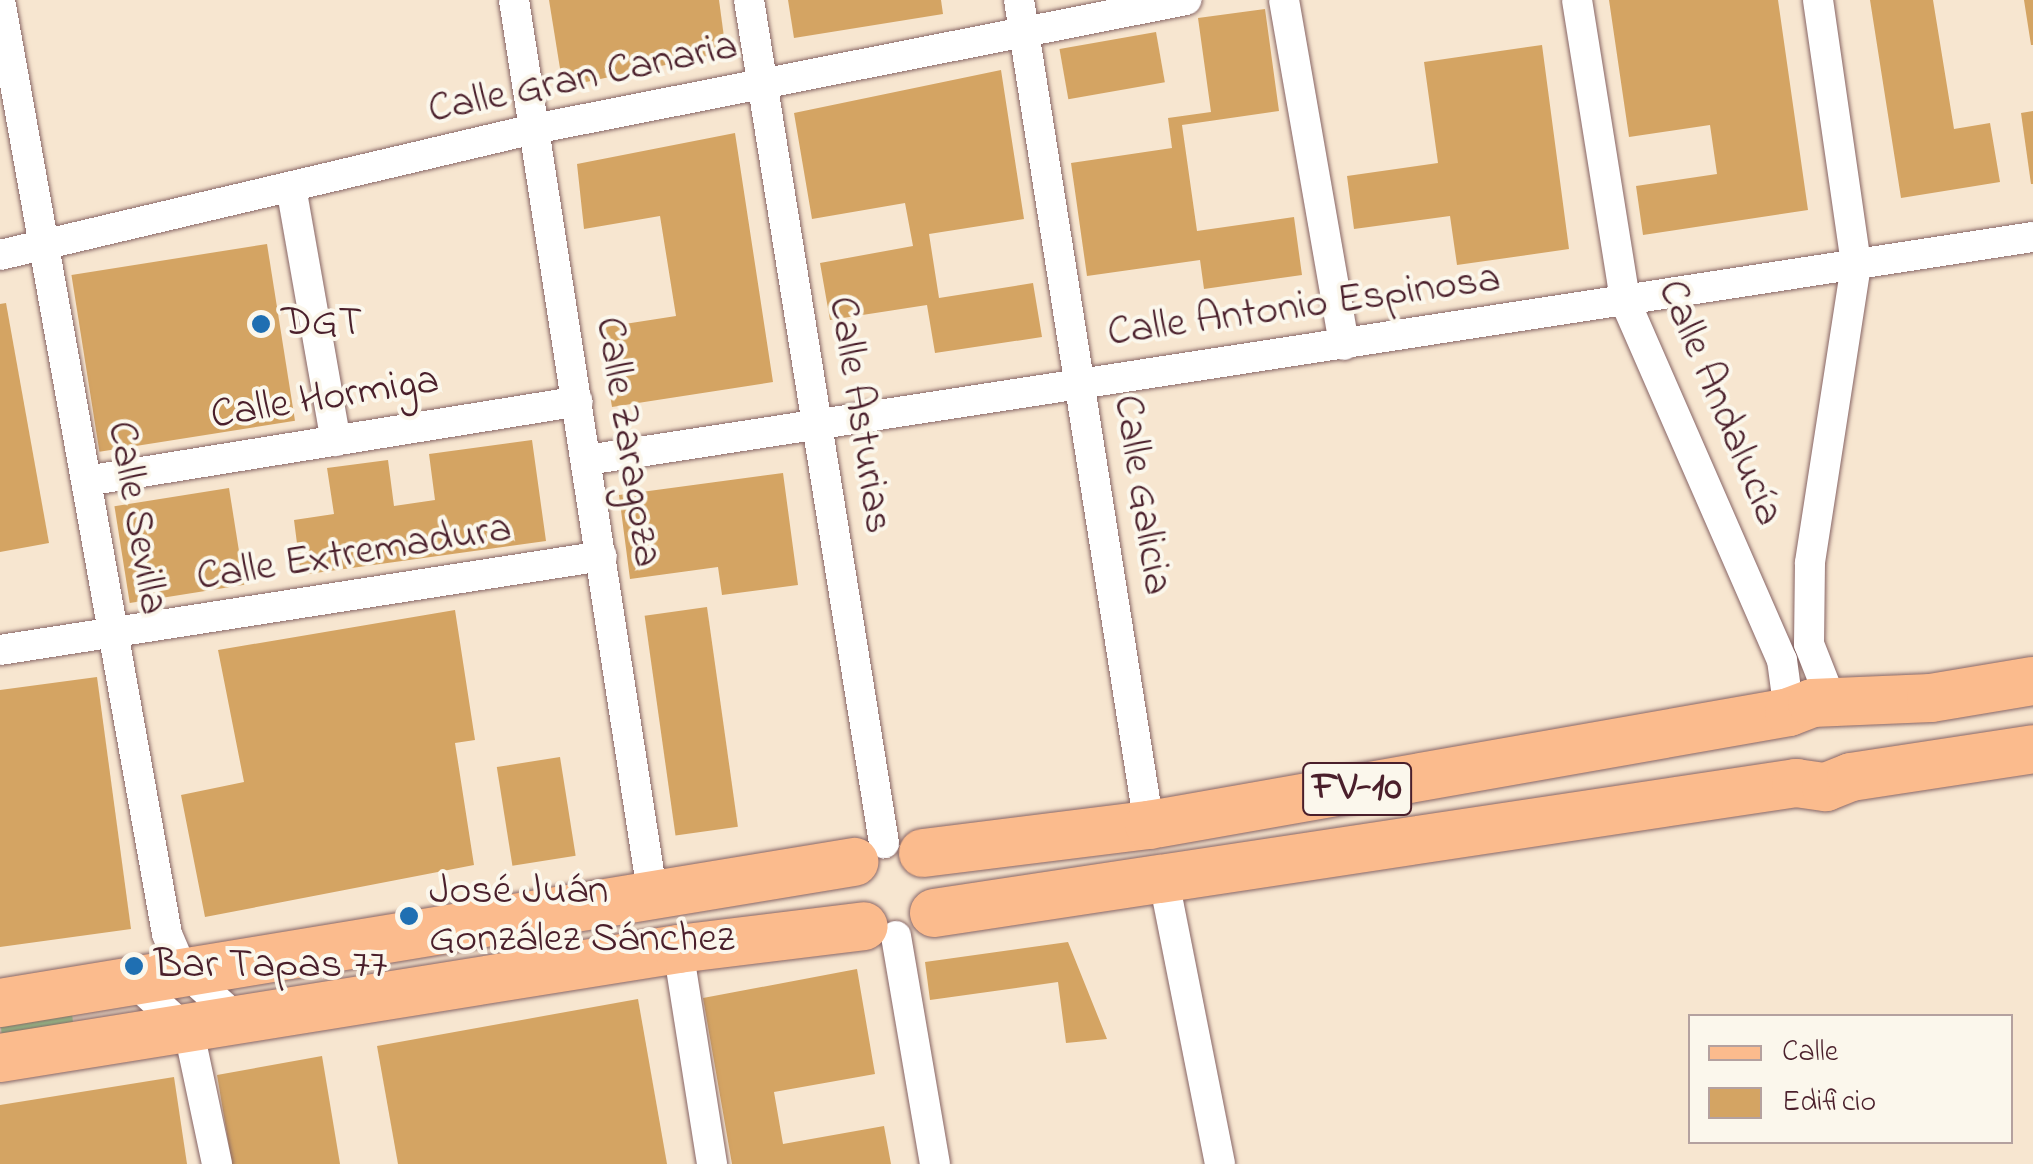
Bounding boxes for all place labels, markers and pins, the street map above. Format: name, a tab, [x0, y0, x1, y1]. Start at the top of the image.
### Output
place label: DGT	[281, 299, 362, 349]
marker: DGT	[250, 313, 272, 335]
place label: José Juán González Sánchez	[429, 867, 735, 966]
marker: José Juán González Sánchez	[398, 905, 420, 927]
place label: Bar Tapas 77	[154, 941, 387, 991]
marker: Bar Tapas 77	[123, 955, 145, 977]

